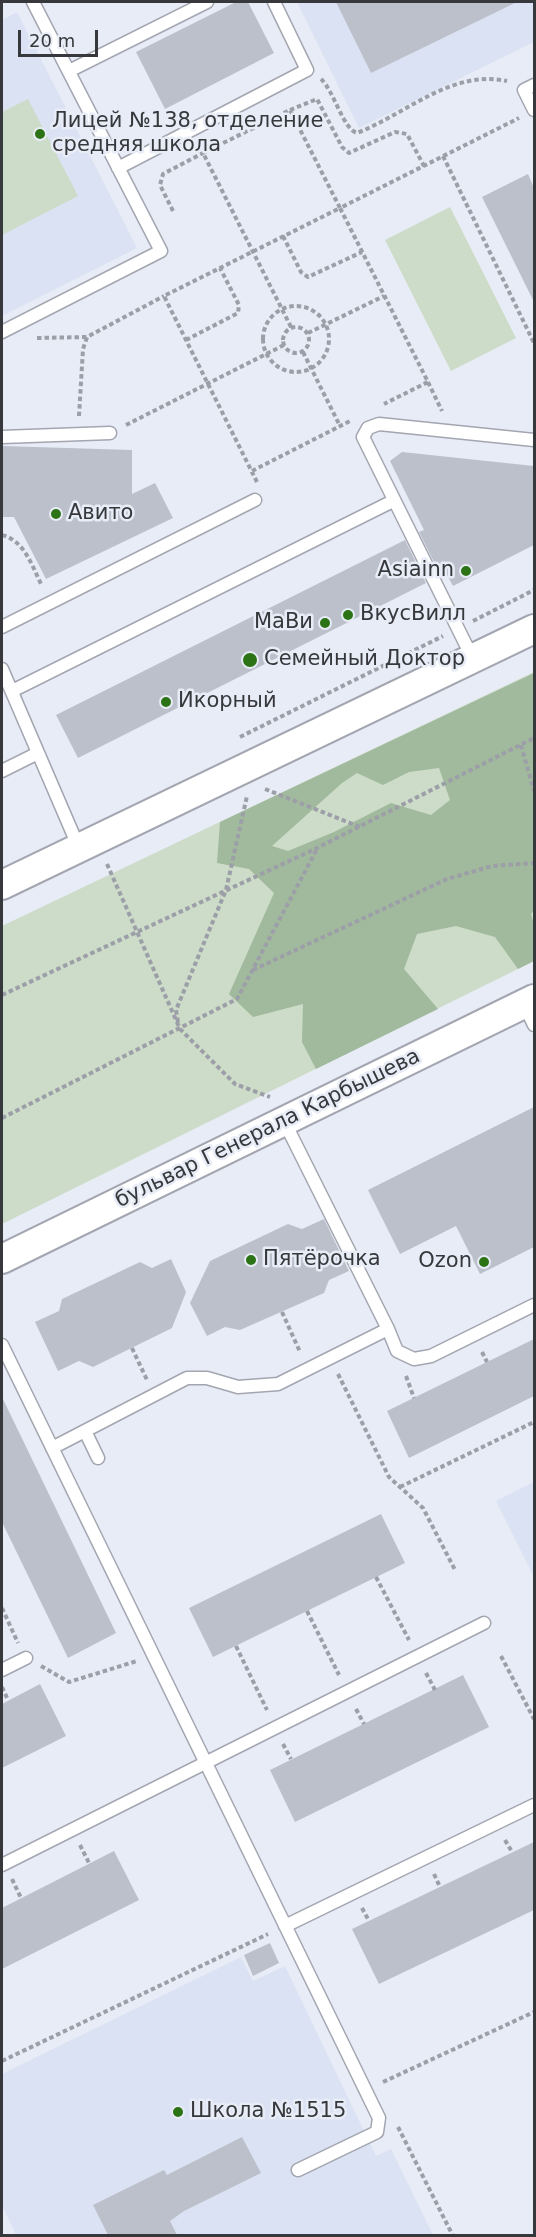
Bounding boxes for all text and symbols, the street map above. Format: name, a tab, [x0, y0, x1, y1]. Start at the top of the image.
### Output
scale bar	[21, 18, 100, 56]
text: 20 m	[29, 30, 75, 51]
place label: Лицей №138, отделение средняя школа	[52, 109, 323, 159]
marker: Лицей №138, отделение средняя школа	[33, 127, 47, 141]
place label: Авито	[68, 501, 133, 527]
marker: Авито	[49, 507, 63, 521]
place label: Asiainn	[378, 558, 454, 584]
marker: Asiainn	[459, 564, 473, 578]
place label: ВкусВилл	[360, 602, 466, 628]
marker: ВкусВилл	[341, 608, 355, 622]
place label: МаВи	[254, 610, 313, 636]
marker: МаВи	[318, 616, 332, 630]
place label: Семейный Доктор	[264, 647, 465, 673]
marker: Семейный Доктор	[241, 651, 259, 669]
place label: Икорный	[178, 689, 277, 715]
marker: Икорный	[159, 695, 173, 709]
street label: бульвар Генерала Карбышева	[111, 1044, 425, 1214]
place label: Пятёрочка	[263, 1247, 381, 1273]
place label: Ozon	[418, 1249, 472, 1275]
marker: Пятёрочка	[244, 1253, 258, 1267]
marker: Ozon	[477, 1255, 491, 1269]
place label: Школа №1515	[190, 2099, 346, 2125]
marker: Школа №1515	[171, 2105, 185, 2119]

